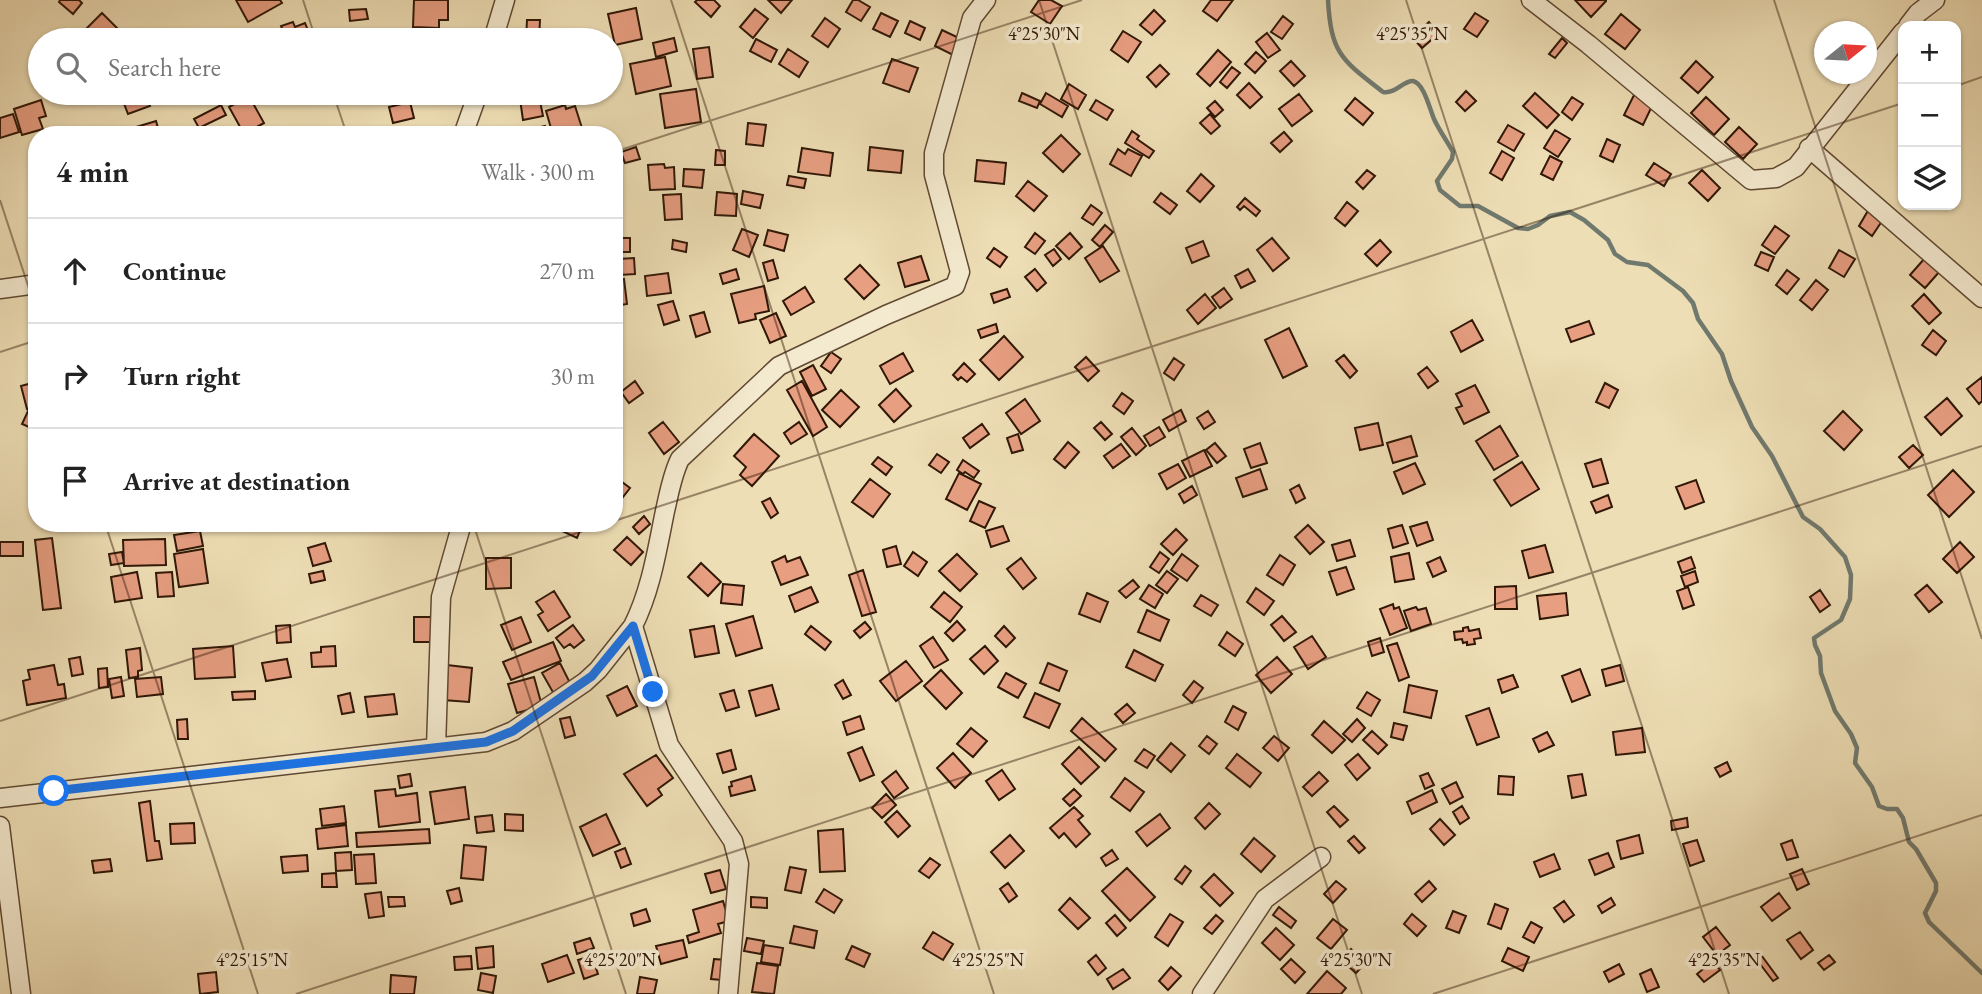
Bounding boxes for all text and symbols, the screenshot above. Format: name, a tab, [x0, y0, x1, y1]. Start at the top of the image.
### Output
north arrow	[1814, 21, 1877, 84]
map controls	[1898, 21, 1961, 210]
button: +	[1898, 21, 1961, 84]
text: 4°25'30"N	[1008, 22, 1081, 45]
text: 4°25'35"N	[1376, 22, 1449, 45]
search box	[28, 28, 623, 105]
icon: search	[52, 48, 90, 86]
text: Search here	[108, 50, 221, 84]
button: −	[1898, 84, 1961, 147]
button: layers	[1898, 147, 1961, 210]
text: 4 min	[56, 152, 129, 191]
text: Walk · 300 m	[481, 157, 595, 187]
icon: ahead	[56, 252, 94, 290]
text: Continue	[123, 254, 226, 288]
text: 270 m	[539, 256, 595, 286]
icon: right	[56, 357, 94, 395]
text: Turn right	[123, 359, 241, 393]
text: 30 m	[550, 361, 595, 391]
icon: arrive	[56, 462, 94, 500]
text: Arrive at destination	[123, 464, 350, 498]
route end	[637, 676, 668, 707]
route start	[38, 775, 69, 806]
text: 4°25'15"N	[216, 948, 289, 971]
text: 4°25'20"N	[584, 948, 657, 971]
text: 4°25'25"N	[952, 948, 1025, 971]
text: 4°25'30"N	[1320, 948, 1393, 971]
text: 4°25'35"N	[1688, 948, 1761, 971]

